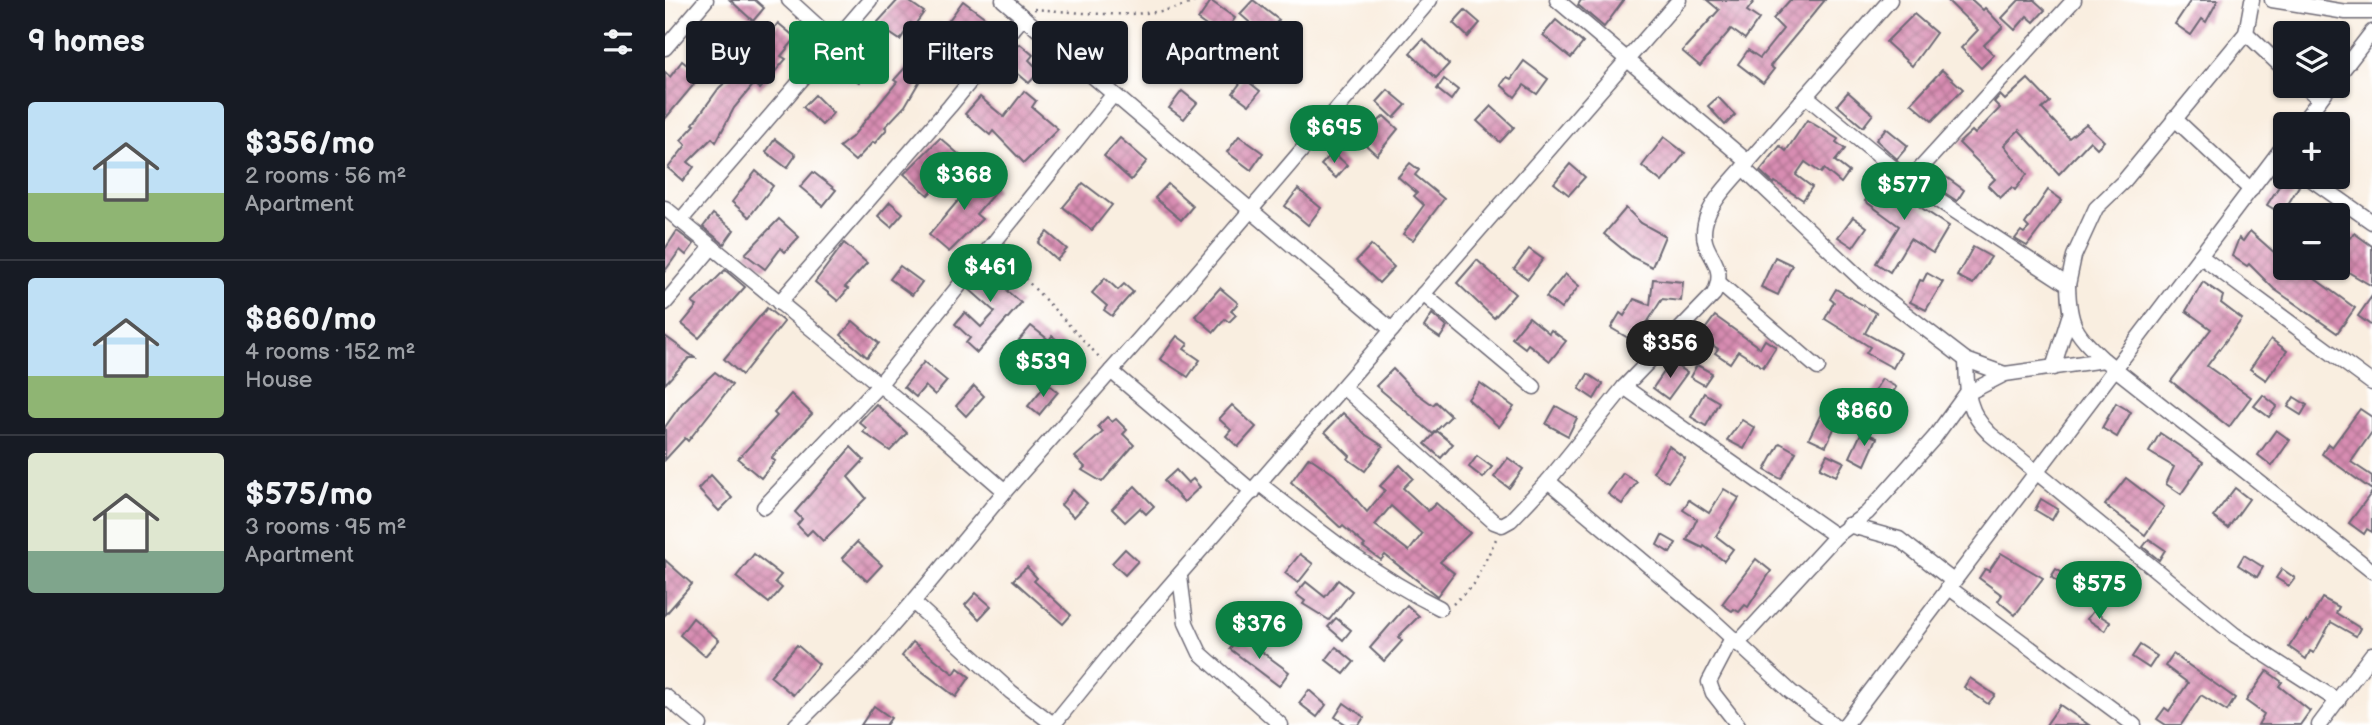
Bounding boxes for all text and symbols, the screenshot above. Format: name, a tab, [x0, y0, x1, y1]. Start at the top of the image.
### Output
chip: Buy	[686, 21, 775, 84]
chip: Rent	[789, 21, 889, 84]
chip: Filters	[903, 21, 1018, 84]
chip: New	[1032, 21, 1128, 84]
chip: Apartment	[1142, 21, 1303, 84]
map controls	[2273, 21, 2350, 280]
button: layers	[2273, 21, 2350, 98]
icon: filters	[599, 23, 637, 61]
text: 9 homes	[28, 24, 145, 60]
pin: $695	[1293, 106, 1375, 165]
button: +	[2273, 112, 2350, 189]
text: $695	[1306, 114, 1362, 142]
text: $356/mo	[245, 126, 375, 162]
icon: home	[84, 130, 168, 214]
pin: $368	[923, 152, 1005, 212]
text: $368	[936, 161, 992, 189]
text: 2 rooms · 56 m²	[245, 162, 407, 190]
pin: $577	[1863, 162, 1945, 222]
text: $577	[1877, 171, 1931, 199]
text: Apartment	[245, 190, 354, 218]
button: −	[2273, 203, 2350, 280]
pin: $461	[949, 244, 1031, 304]
text: $461	[964, 253, 1016, 281]
text: $860/mo	[245, 302, 376, 338]
icon: home	[84, 306, 168, 390]
pin: $356	[1629, 320, 1711, 380]
text: $356	[1642, 329, 1698, 357]
text: 4 rooms · 152 m²	[245, 338, 415, 366]
pin: $539	[1002, 340, 1084, 399]
text: $539	[1015, 348, 1071, 376]
text: House	[245, 366, 312, 394]
pin: $860	[1823, 388, 1905, 448]
text: $860	[1835, 397, 1893, 425]
text: $575/mo	[245, 477, 373, 513]
icon: home	[84, 481, 168, 565]
text: 3 rooms · 95 m²	[245, 513, 406, 541]
text: Apartment	[245, 541, 354, 569]
pin: $575	[2058, 562, 2140, 621]
text: $575	[2072, 570, 2126, 598]
pin: $376	[1218, 602, 1300, 661]
text: $376	[1231, 610, 1287, 638]

